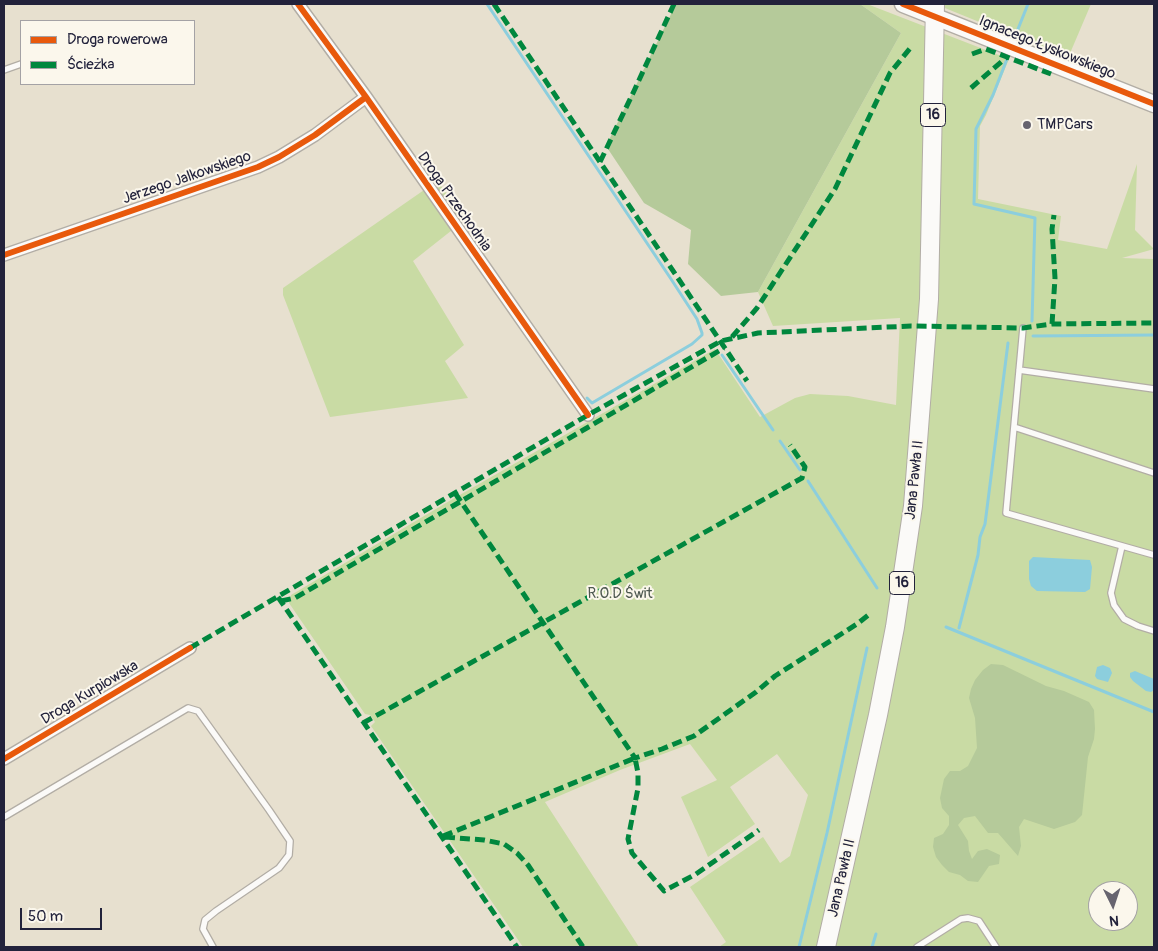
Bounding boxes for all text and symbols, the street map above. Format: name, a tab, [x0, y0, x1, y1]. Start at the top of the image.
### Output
street label: Ignacego Łyskowskiego	[976, 12, 1118, 84]
legend	[20, 20, 195, 85]
text: Droga rowerowa	[67, 30, 168, 49]
text: Ścieżka	[67, 55, 115, 74]
road number: 16	[920, 104, 946, 126]
place label: TMPCars	[1037, 116, 1093, 134]
marker: TMPCars	[1021, 119, 1033, 131]
street label: Jerzego Jalkowskiego	[120, 148, 254, 208]
street label: Droga Przechodnia	[413, 149, 495, 255]
street label: Jana Pawła II	[902, 439, 928, 521]
road number: 16	[890, 572, 914, 594]
park label: R.O.D Świt	[587, 585, 653, 603]
street label: Droga Kurpiowska	[38, 657, 142, 729]
street label: Jana Pawła II	[824, 837, 860, 919]
north arrow	[1088, 881, 1138, 931]
scale bar	[22, 898, 105, 930]
text: 50 m	[28, 907, 63, 926]
text: N	[1109, 912, 1119, 929]

